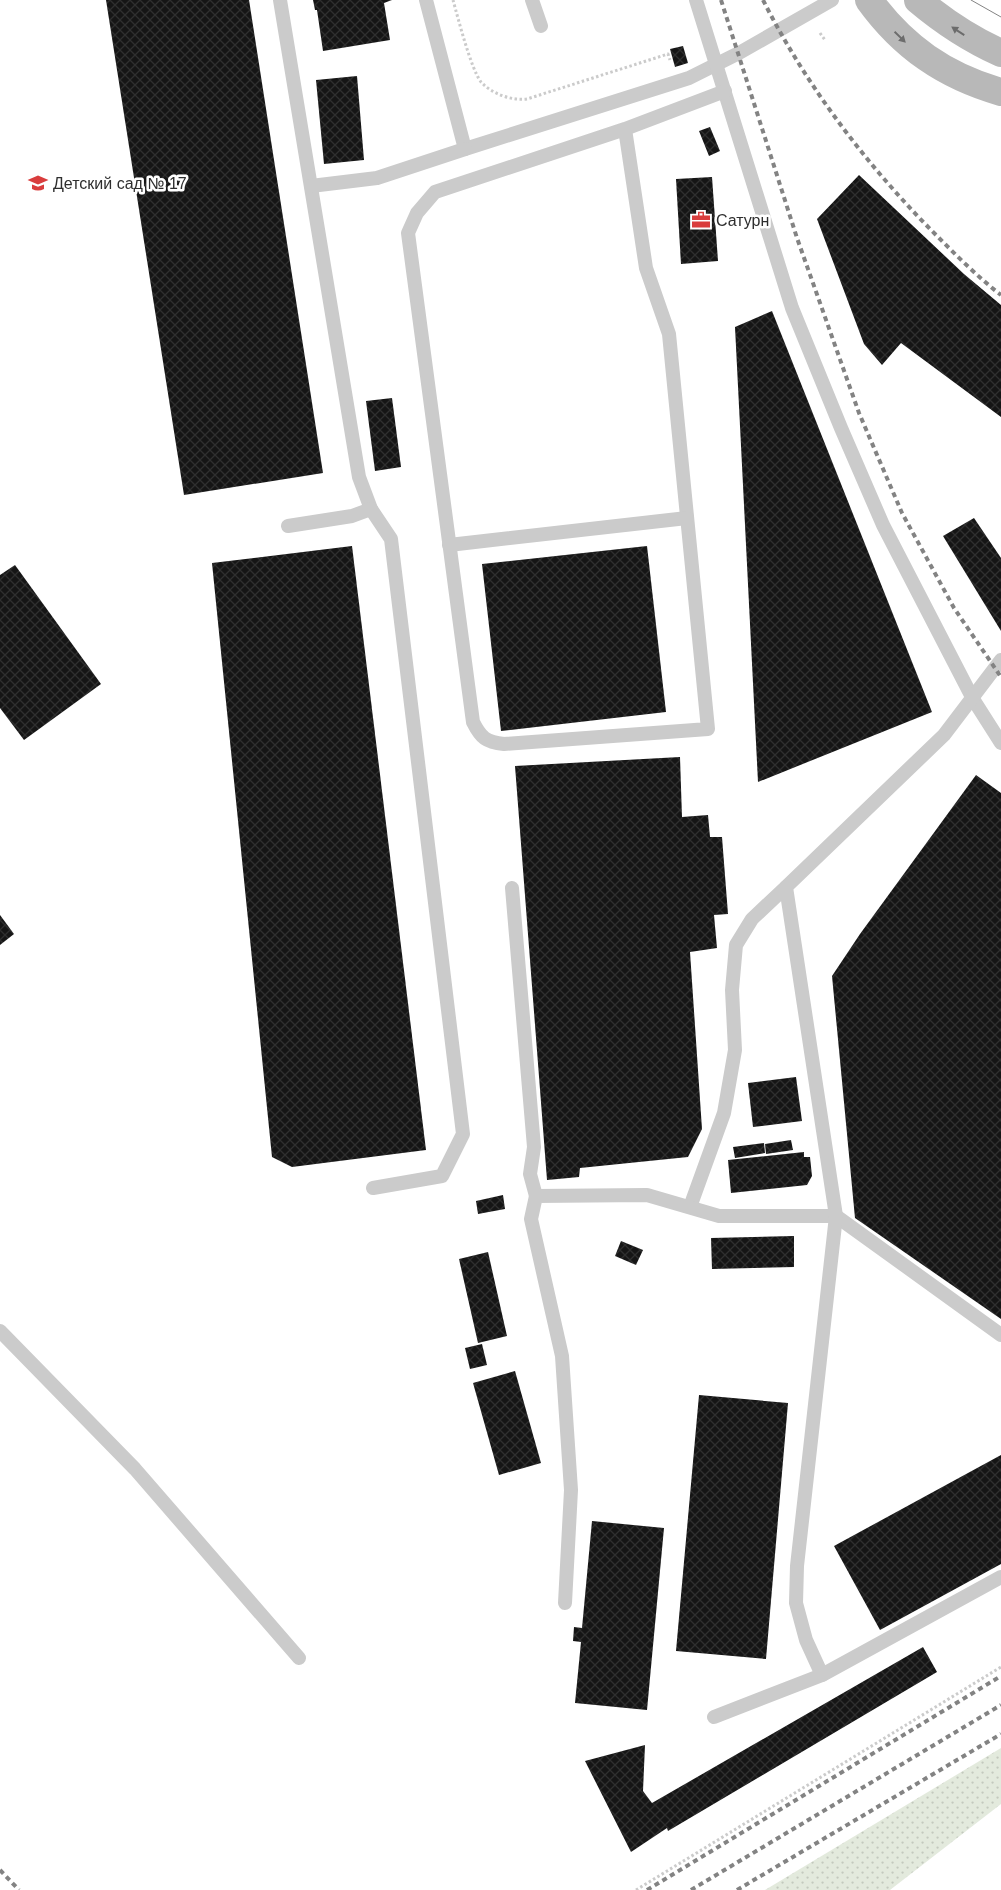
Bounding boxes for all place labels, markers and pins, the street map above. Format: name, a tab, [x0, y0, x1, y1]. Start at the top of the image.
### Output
school or university icon: Детский сад № 17	[27, 172, 49, 194]
place label: Детский сад № 17	[53, 175, 187, 192]
office icon: Сатурн	[690, 209, 712, 231]
place label: Сатурн	[716, 212, 769, 229]

